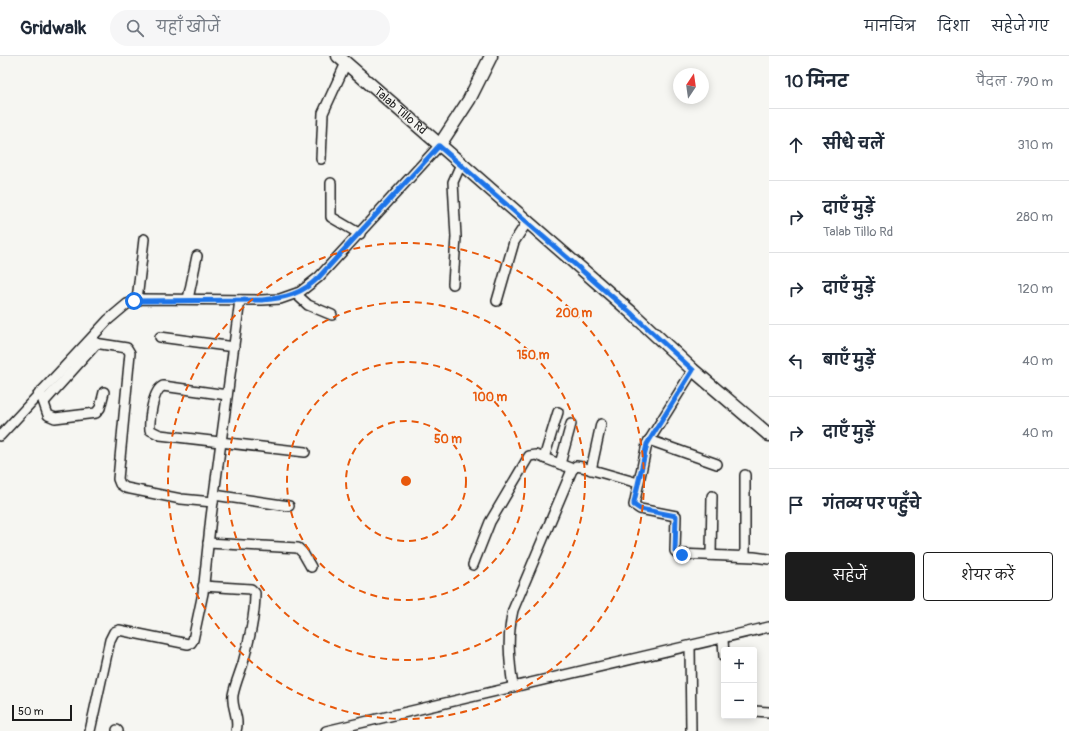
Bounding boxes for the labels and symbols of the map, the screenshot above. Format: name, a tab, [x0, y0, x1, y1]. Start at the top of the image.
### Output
north arrow	[673, 68, 709, 104]
street label: Talab Tillo Rd	[371, 84, 430, 138]
route start	[125, 292, 143, 310]
text: 200 m	[556, 306, 593, 321]
text: 150 m	[517, 348, 550, 363]
text: 100 m	[473, 390, 508, 405]
text: 50 m	[434, 432, 462, 447]
centre of rings	[399, 474, 413, 488]
route end	[673, 546, 691, 564]
scale bar	[12, 703, 72, 722]

